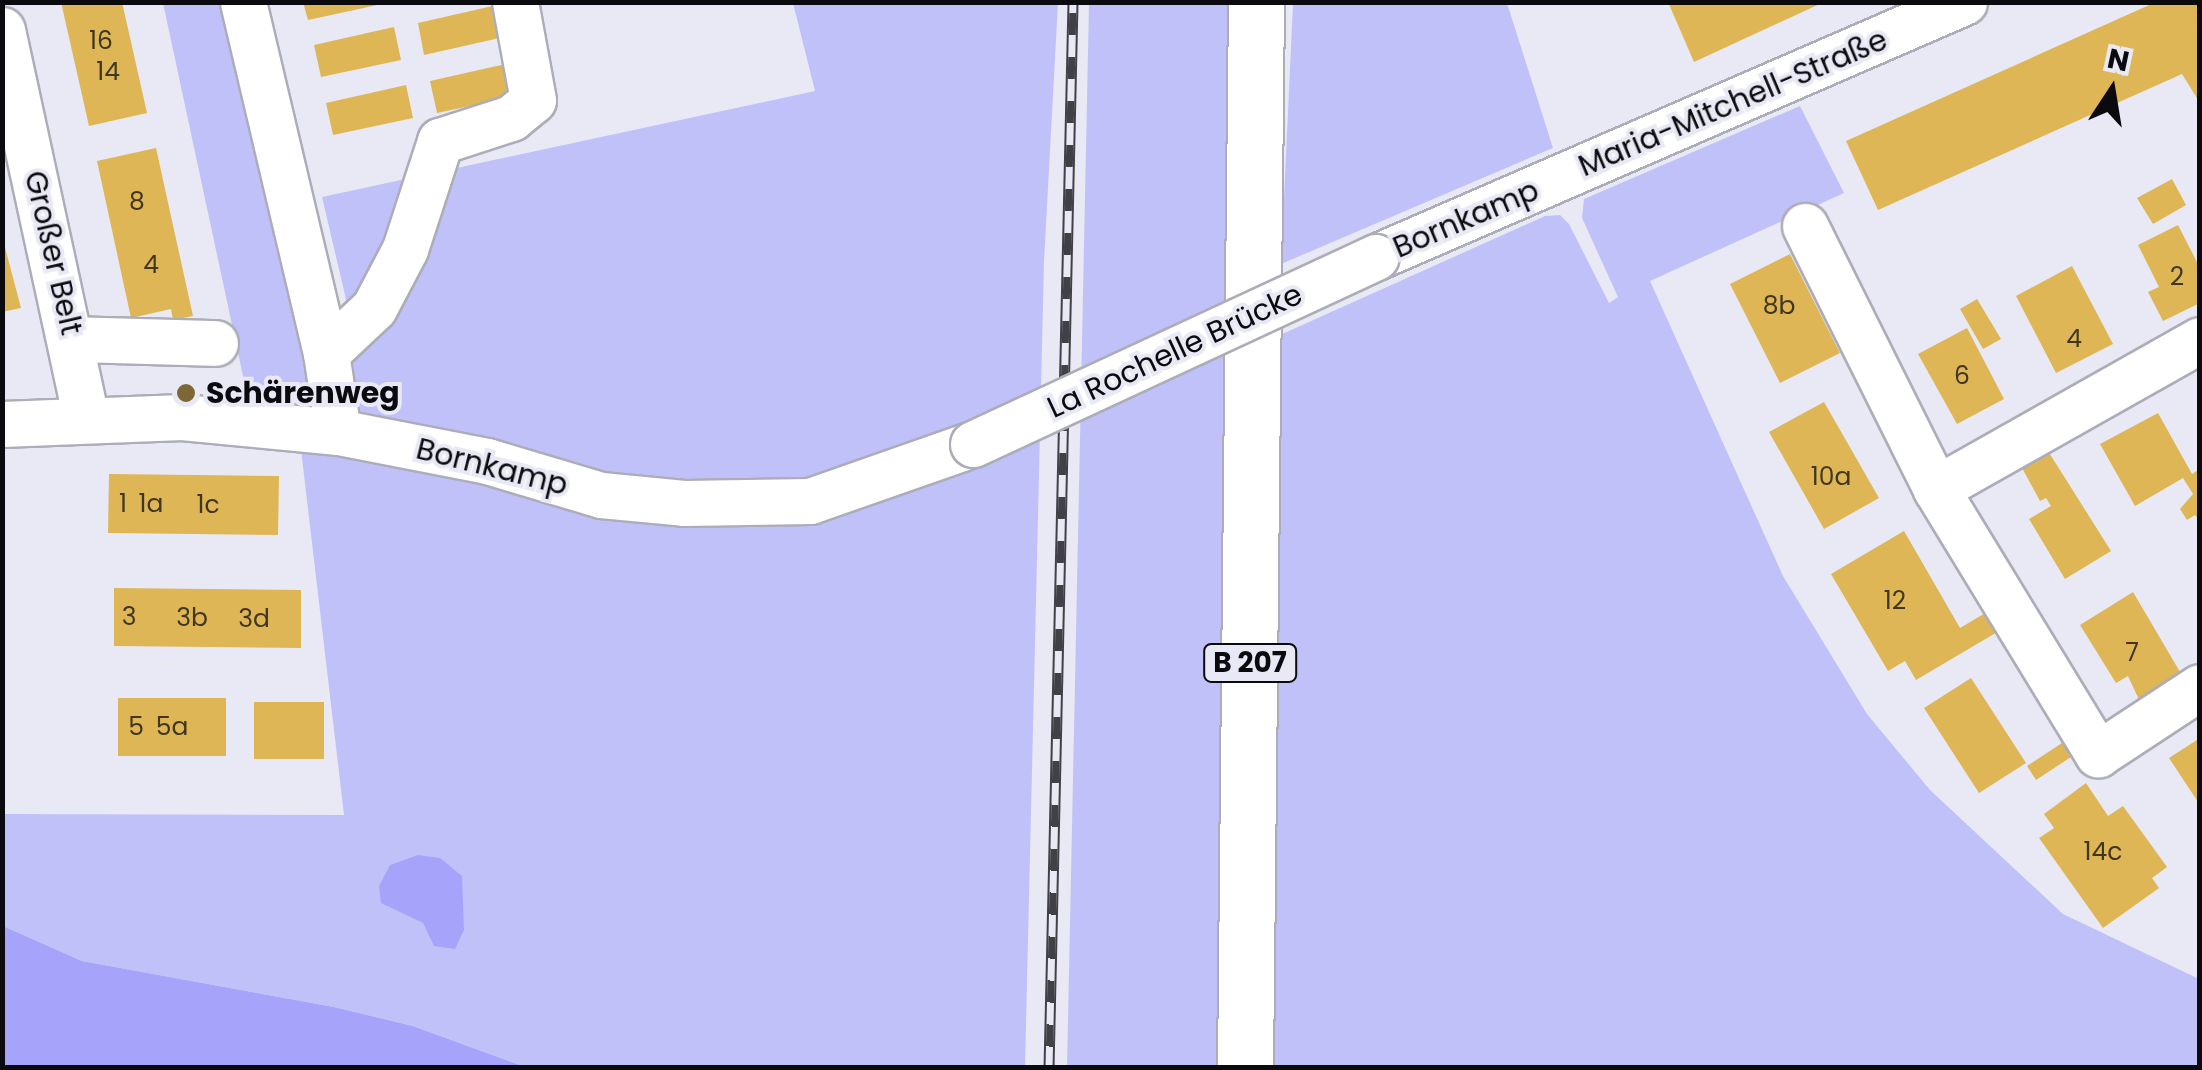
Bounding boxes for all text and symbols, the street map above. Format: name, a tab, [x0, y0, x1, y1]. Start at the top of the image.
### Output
street label: Maria-Mitchell-Straße	[1573, 22, 1893, 184]
house number: 16	[89, 26, 113, 56]
text: N	[2104, 39, 2133, 81]
north arrow	[2062, 40, 2162, 140]
house number: 14	[96, 57, 120, 87]
street label: Großer Belt	[17, 167, 89, 339]
street label: Bornkamp	[1388, 172, 1544, 266]
house number: 8	[129, 187, 145, 217]
house number: 4	[143, 250, 159, 280]
house number: 2	[2170, 262, 2184, 292]
street label: La Rochelle Brücke	[1042, 276, 1308, 426]
house number: 8b	[1763, 291, 1795, 321]
house number: 4	[2066, 324, 2082, 354]
house number: 6	[1954, 361, 1970, 391]
place label: Schärenweg	[206, 375, 400, 411]
marker: Schärenweg	[175, 382, 197, 404]
street label: Bornkamp	[413, 431, 571, 503]
house number: 10a	[1811, 462, 1851, 492]
house number: 1	[119, 489, 127, 519]
house number: 1a	[139, 489, 163, 519]
house number: 1c	[196, 490, 220, 520]
house number: 12	[1884, 586, 1906, 616]
house number: 3	[122, 602, 136, 632]
house number: 3b	[176, 603, 208, 633]
house number: 3d	[238, 604, 270, 634]
house number: 7	[2125, 638, 2139, 668]
road number: B 207	[1202, 640, 1298, 686]
house number: 5	[128, 712, 144, 742]
house number: 5a	[156, 712, 188, 742]
house number: 14c	[2084, 837, 2122, 867]

